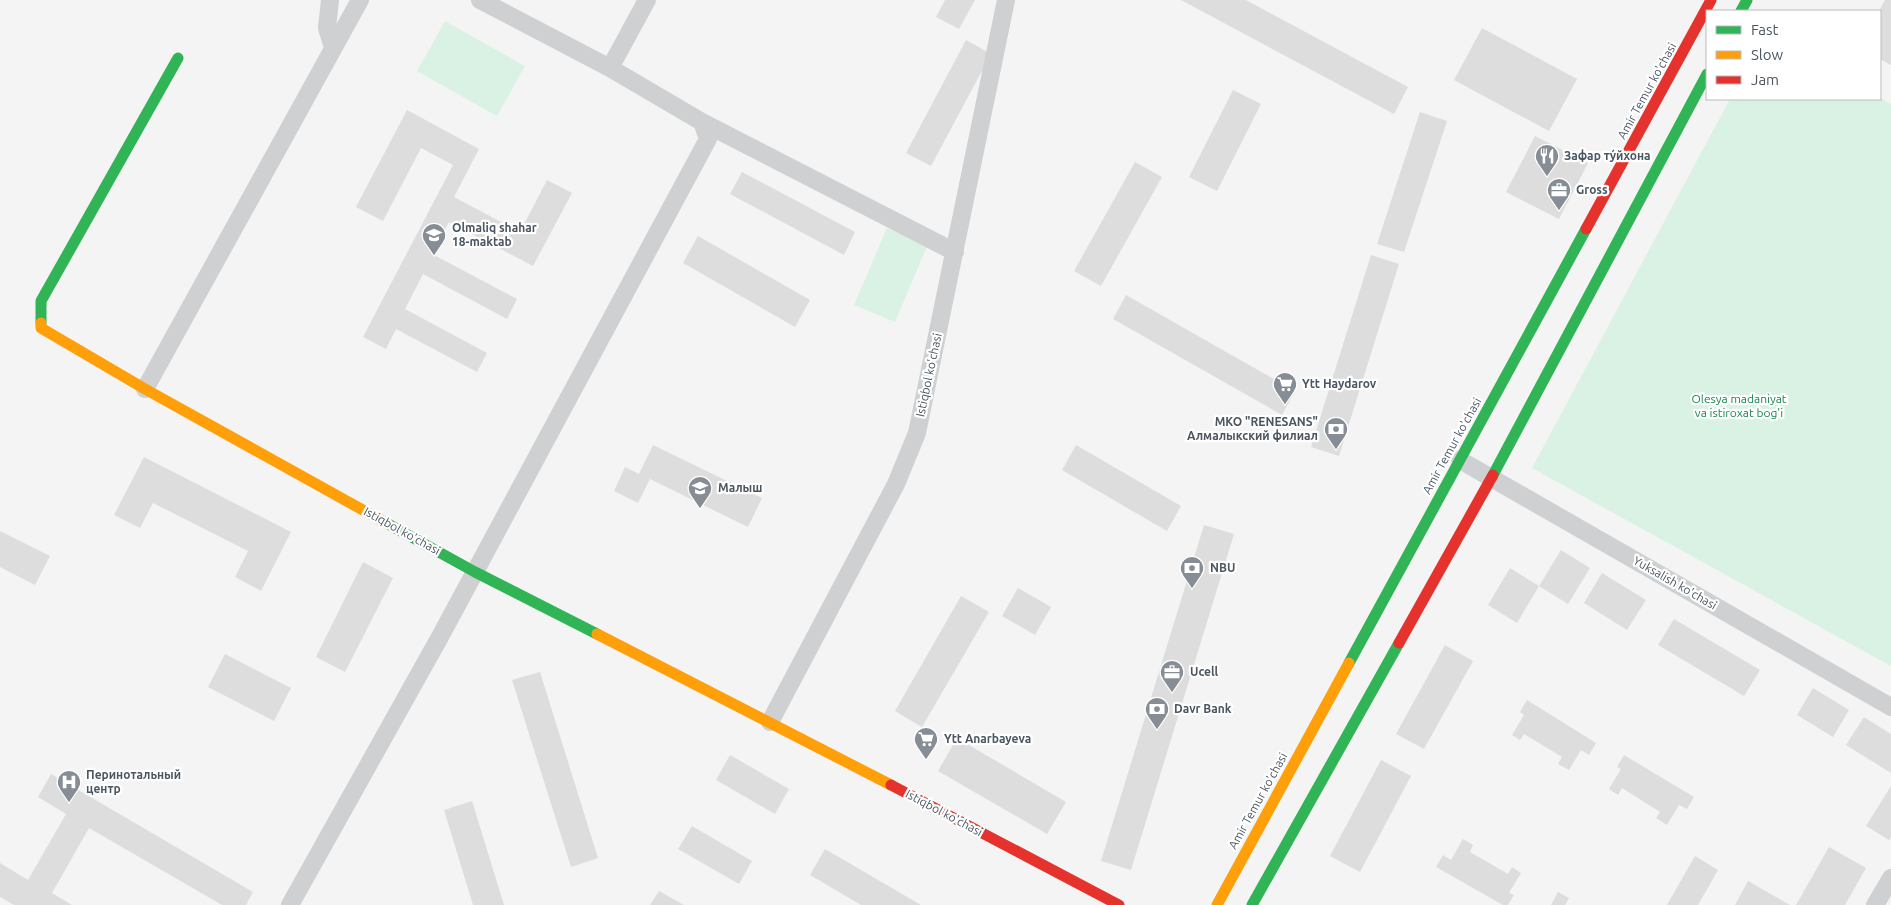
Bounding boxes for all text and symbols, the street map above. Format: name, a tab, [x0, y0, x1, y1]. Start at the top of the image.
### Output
legend	[1706, 10, 1881, 100]
text: Fast	[1751, 21, 1779, 38]
street label: Amir Temur ko'chasi	[1615, 40, 1678, 141]
text: Slow	[1751, 46, 1784, 63]
text: Jam	[1751, 71, 1779, 88]
restaurant icon: Зафар тýйхона	[1534, 143, 1560, 177]
place label: Зафар тýйхона	[1564, 149, 1651, 162]
office icon: Gross	[1546, 177, 1572, 211]
place label: Gross	[1576, 183, 1608, 196]
place label: Olmaliq shahar 18-maktab	[452, 221, 537, 248]
school or university icon: Olmaliq shahar 18-maktab	[421, 222, 447, 256]
street label: Istiqbol ko'chasi	[913, 332, 944, 418]
supermarket icon: Ytt Haydarov	[1272, 371, 1298, 405]
place label: Ytt Haydarov	[1302, 377, 1377, 390]
park label: Olesya madaniyat va istiroxat bog'i	[1691, 392, 1787, 419]
street label: Amir Temur ko'chasi	[1420, 395, 1483, 496]
place label: МКО "RENESANS" Алмалыкский филиал	[1187, 415, 1318, 442]
bank icon: МКО "RENESANS" Алмалыкский филиал	[1323, 416, 1349, 450]
school or university icon: Малыш	[687, 475, 713, 509]
place label: Малыш	[718, 481, 762, 494]
street label: Istiqbol ko'chasi	[362, 504, 443, 557]
street label: Yuksalish ko'chasi	[1631, 553, 1719, 612]
bank icon: NBU	[1179, 555, 1205, 589]
place label: NBU	[1210, 561, 1235, 574]
office icon: Ucell	[1159, 659, 1185, 693]
place label: Ucell	[1190, 665, 1219, 678]
bank icon: Davr Bank	[1144, 696, 1170, 730]
place label: Davr Bank	[1174, 702, 1232, 715]
supermarket icon: Ytt Anarbayeva	[913, 726, 939, 760]
place label: Ytt Anarbayeva	[944, 732, 1031, 745]
street label: Amir Temur ko'chasi	[1226, 750, 1289, 851]
place label: Перинотальный центр	[86, 768, 181, 795]
hospital icon: Перинотальный центр	[56, 769, 82, 803]
street label: Istiqbol ko'chasi	[904, 787, 985, 838]

